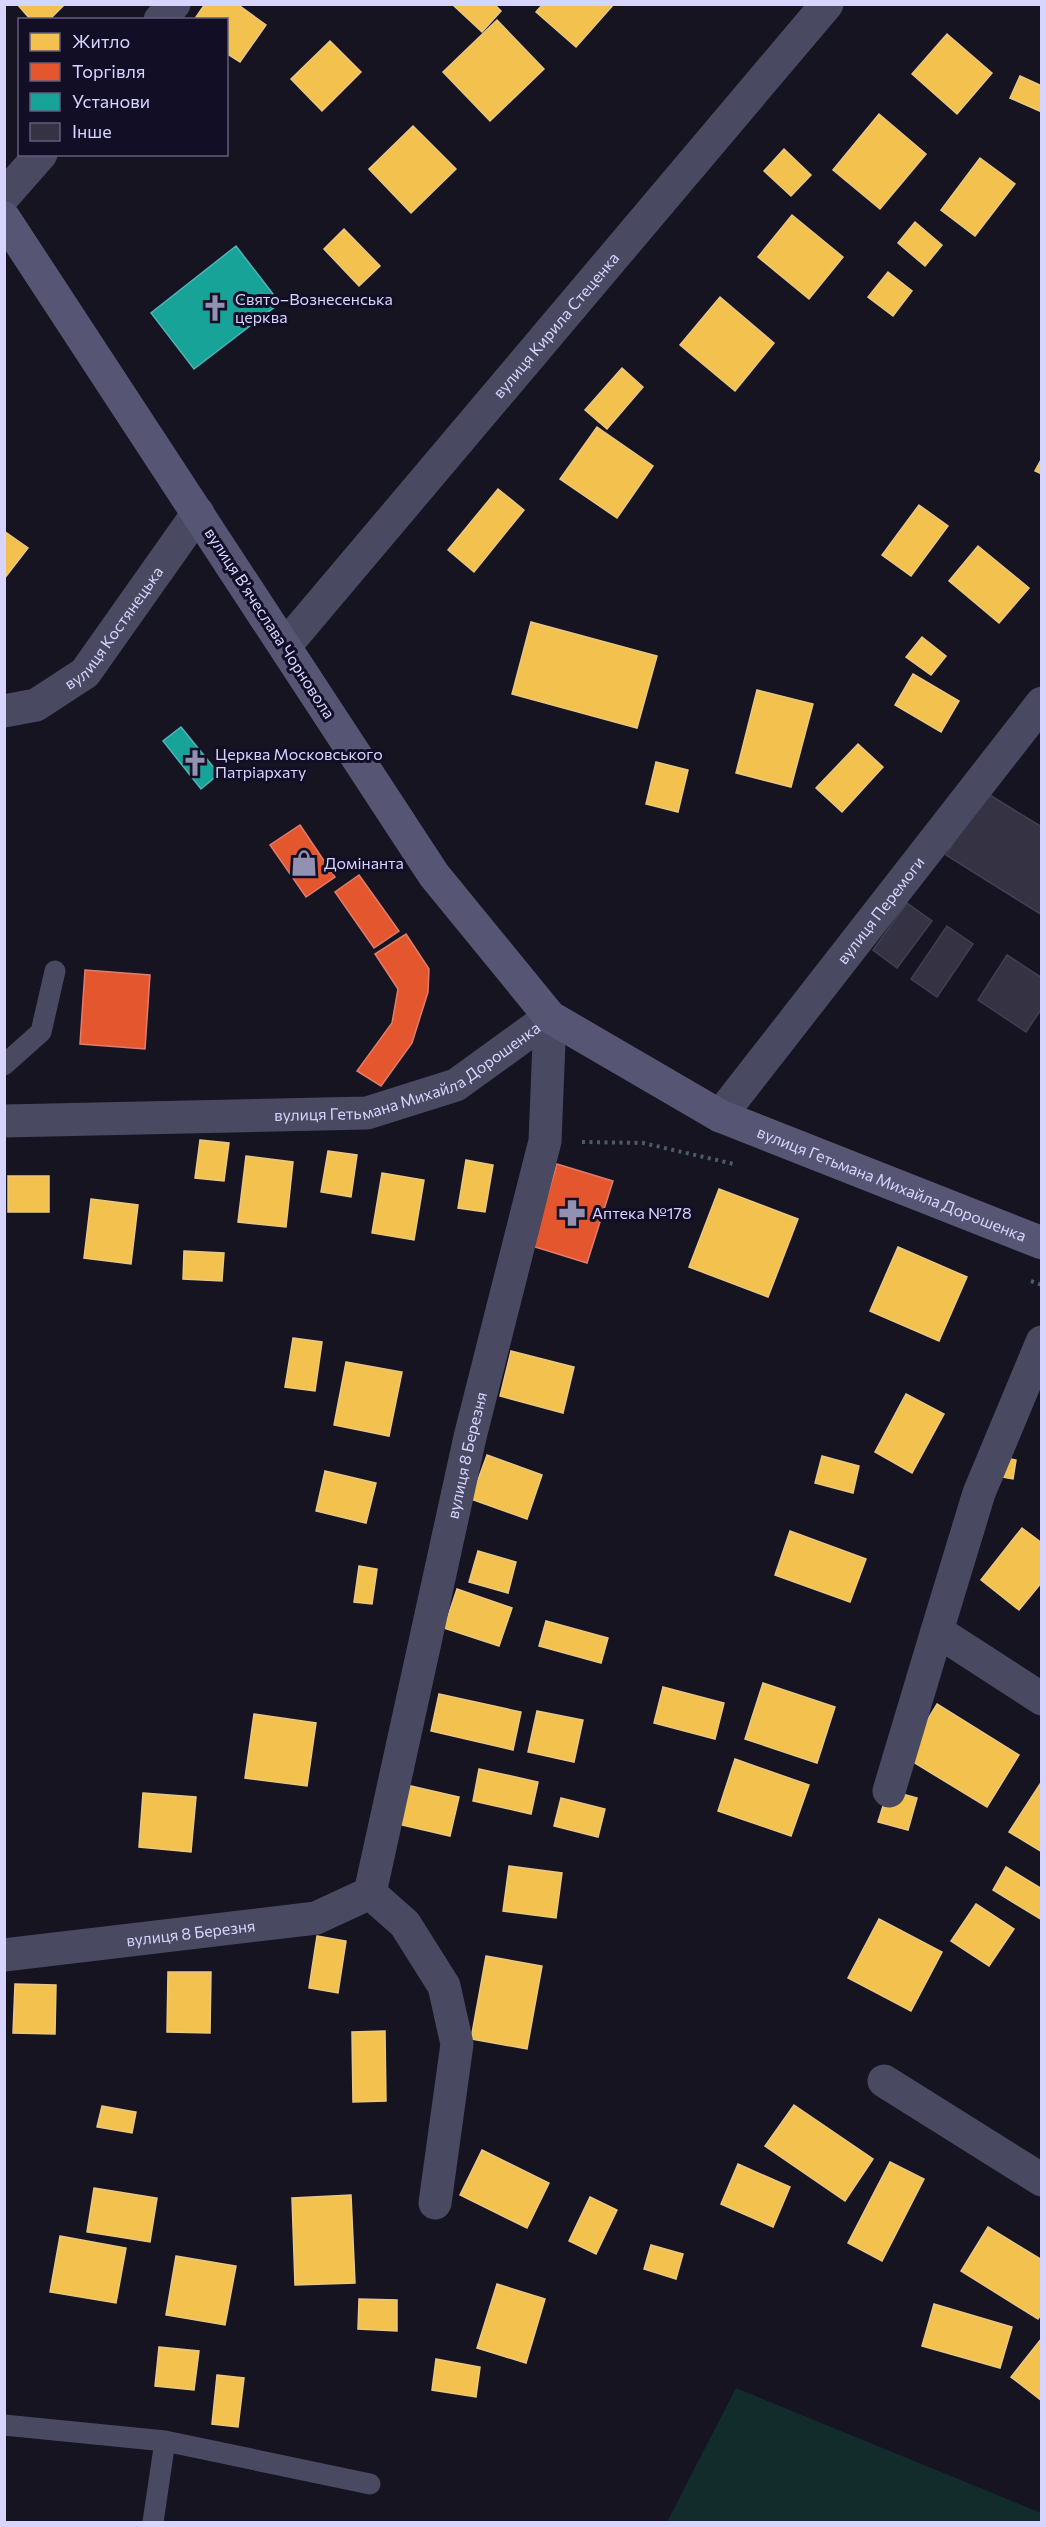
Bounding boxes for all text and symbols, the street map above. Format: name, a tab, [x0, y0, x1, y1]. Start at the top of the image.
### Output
legend	[18, 18, 228, 156]
text: Житло	[72, 30, 130, 52]
text: Торгівля	[72, 60, 145, 82]
text: Установи	[72, 90, 150, 112]
text: Інше	[72, 120, 112, 142]
street label: вулиця Кирила Стеценка	[489, 248, 622, 402]
place label: Свято–Вознесенська церква	[235, 289, 393, 326]
church icon: Свято–Вознесенська церква	[200, 293, 230, 323]
street label: вулиця Вʼячеслава Чорновола	[201, 524, 339, 722]
street label: вулиця Костянецька	[61, 562, 166, 693]
place label: Церква Московського Патріархату	[215, 744, 383, 781]
church icon: Церква Московського Патріархату	[180, 748, 210, 778]
shop icon: Домінанта	[289, 848, 319, 878]
street label: вулиця Перемоги	[832, 852, 928, 967]
place label: Домінанта	[324, 853, 404, 872]
street label: вулиця Гетьмана Михайла Дорошенка	[274, 1017, 543, 1124]
street label: вулиця Гетьмана Михайла Дорошенка	[755, 1122, 1029, 1245]
pharmacy icon: Аптека №178	[557, 1198, 587, 1228]
place label: Аптека №178	[592, 1203, 692, 1222]
street label: вулиця 8 Березня	[442, 1390, 490, 1520]
street label: вулиця 8 Березня	[125, 1915, 256, 1949]

